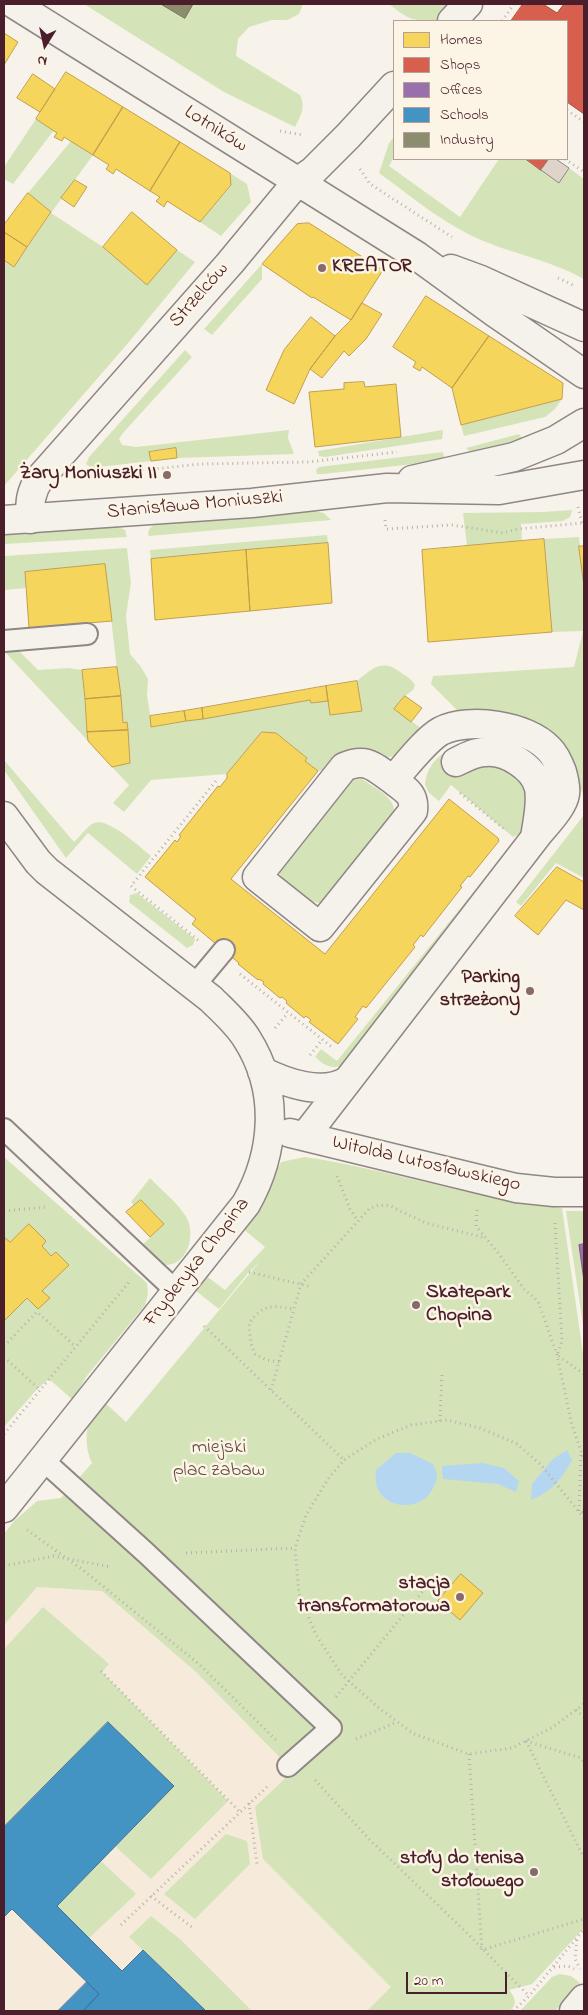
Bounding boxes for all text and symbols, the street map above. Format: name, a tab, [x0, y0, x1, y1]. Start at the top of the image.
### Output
north arrow	[20, 20, 70, 70]
legend	[393, 20, 568, 160]
text: Homes	[440, 29, 483, 51]
text: N	[36, 49, 49, 71]
text: Shops	[440, 54, 480, 76]
text: Offices	[440, 79, 482, 101]
street label: Lotników	[179, 101, 251, 159]
text: Schools	[440, 104, 489, 126]
text: Industry	[440, 129, 494, 151]
place label: KREATOR	[332, 256, 412, 280]
street label: Strzelców	[165, 258, 235, 334]
marker: KREATOR	[316, 262, 328, 274]
place label: Żary Moniuszki II	[20, 463, 157, 487]
marker: Żary Moniuszki II	[161, 469, 173, 481]
street label: Stanisława Moniuszki	[106, 486, 284, 526]
place label: Parking strzeżony	[440, 967, 520, 1014]
marker: Parking strzeżony	[524, 985, 536, 997]
street label: Witolda Lutosławskiego	[330, 1132, 522, 1198]
street label: Fryderyka Chopina	[140, 1194, 256, 1332]
place label: Skatepark Chopina	[426, 1282, 511, 1329]
marker: Skatepark Chopina	[410, 1299, 422, 1311]
park label: miejski plac zabaw	[173, 1437, 265, 1484]
place label: stacja transformatorowa	[298, 1573, 450, 1620]
marker: stacja transformatorowa	[454, 1591, 466, 1603]
place label: stoły do tenisa stołowego	[400, 1848, 524, 1895]
marker: stoły do tenisa stołowego	[528, 1866, 540, 1878]
scale bar	[408, 1962, 509, 1994]
text: 20 m	[414, 1970, 443, 1992]

